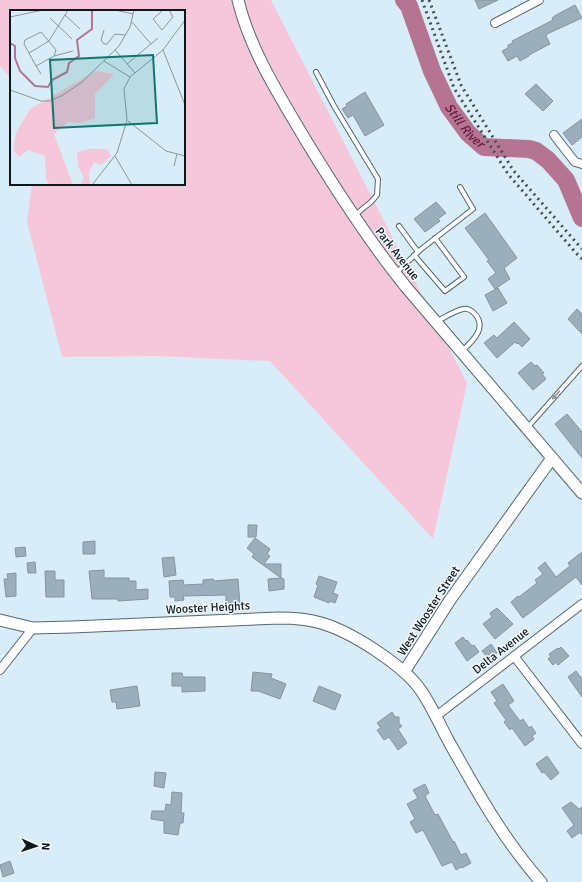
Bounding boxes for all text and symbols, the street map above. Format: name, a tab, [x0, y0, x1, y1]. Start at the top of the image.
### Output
inset map	[10, 10, 185, 185]
water label: Still River	[441, 100, 489, 153]
street label: Park Avenue	[372, 224, 422, 284]
one-way arrow	[551, 390, 561, 400]
street label: West Wooster Street	[394, 563, 464, 659]
street label: Wooster Heights	[166, 598, 250, 618]
street label: Delta Avenue	[470, 624, 532, 678]
north arrow	[16, 826, 56, 866]
text: N	[39, 842, 52, 851]

